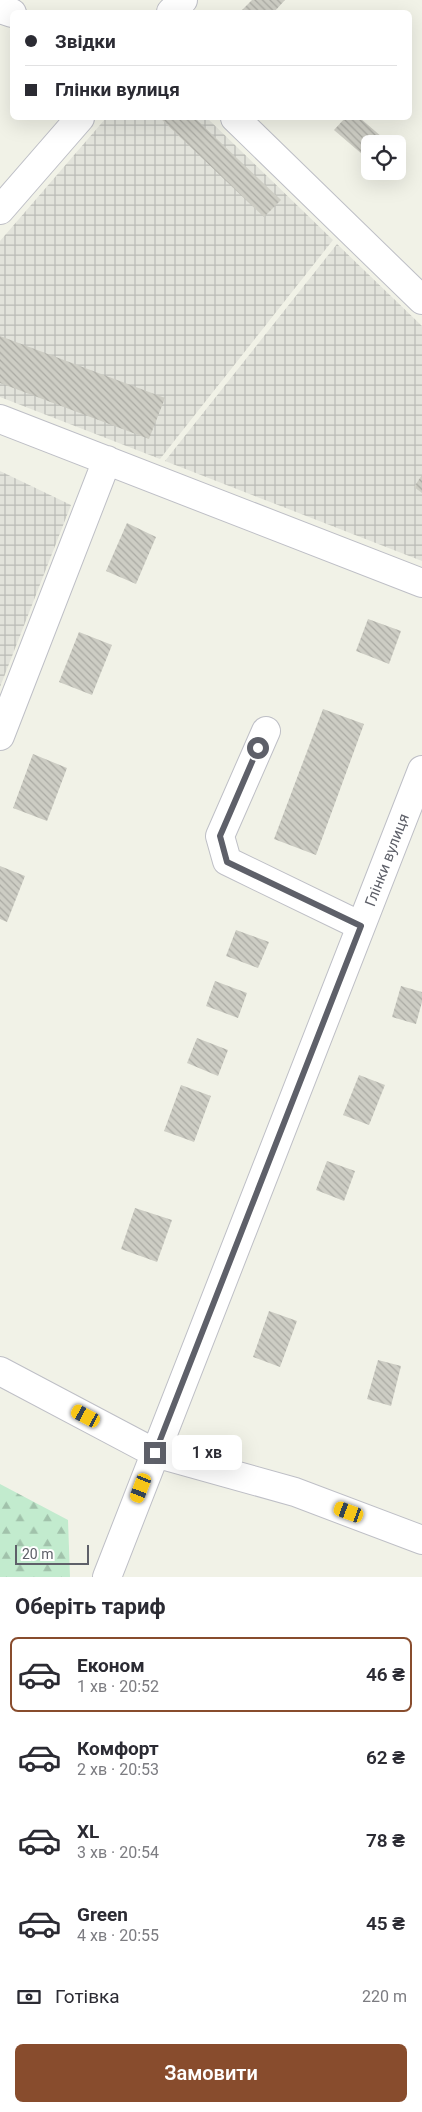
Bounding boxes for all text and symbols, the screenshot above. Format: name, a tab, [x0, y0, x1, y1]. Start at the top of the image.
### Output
text: Звідки	[55, 30, 116, 53]
text: Глінки вулиця	[55, 78, 180, 101]
map controls	[361, 135, 406, 180]
button: locate	[361, 135, 406, 180]
route start	[247, 737, 269, 759]
street label: Глінки вулиця	[361, 811, 413, 909]
car	[69, 1402, 102, 1430]
callout: 1 хв	[172, 1436, 242, 1470]
route end	[144, 1442, 166, 1464]
text: 1 хв	[192, 1443, 222, 1462]
car	[128, 1471, 153, 1505]
car	[332, 1500, 365, 1524]
scale bar	[15, 1542, 89, 1565]
text: 20 m	[22, 1546, 54, 1562]
text: Оберіть тариф	[15, 1594, 166, 1619]
icon: car	[17, 1652, 62, 1697]
text: Економ	[77, 1654, 145, 1677]
text: 46 ₴	[366, 1663, 405, 1686]
text: 1 хв · 20:52	[77, 1677, 159, 1696]
icon: car	[17, 1735, 62, 1780]
text: Комфорт	[77, 1737, 159, 1760]
text: 62 ₴	[366, 1746, 405, 1769]
text: 2 хв · 20:53	[77, 1760, 159, 1779]
icon: car	[17, 1818, 62, 1863]
text: XL	[77, 1820, 99, 1843]
text: 78 ₴	[366, 1829, 405, 1852]
text: 3 хв · 20:54	[77, 1843, 159, 1862]
icon: car	[17, 1901, 62, 1946]
text: Green	[77, 1903, 128, 1926]
text: 45 ₴	[366, 1912, 405, 1935]
text: 4 хв · 20:55	[77, 1926, 159, 1945]
icon: cash	[15, 1983, 43, 2011]
text: Готівка	[55, 1985, 120, 2008]
text: 220 m	[362, 1987, 407, 2006]
button: Замовити	[15, 2044, 407, 2102]

